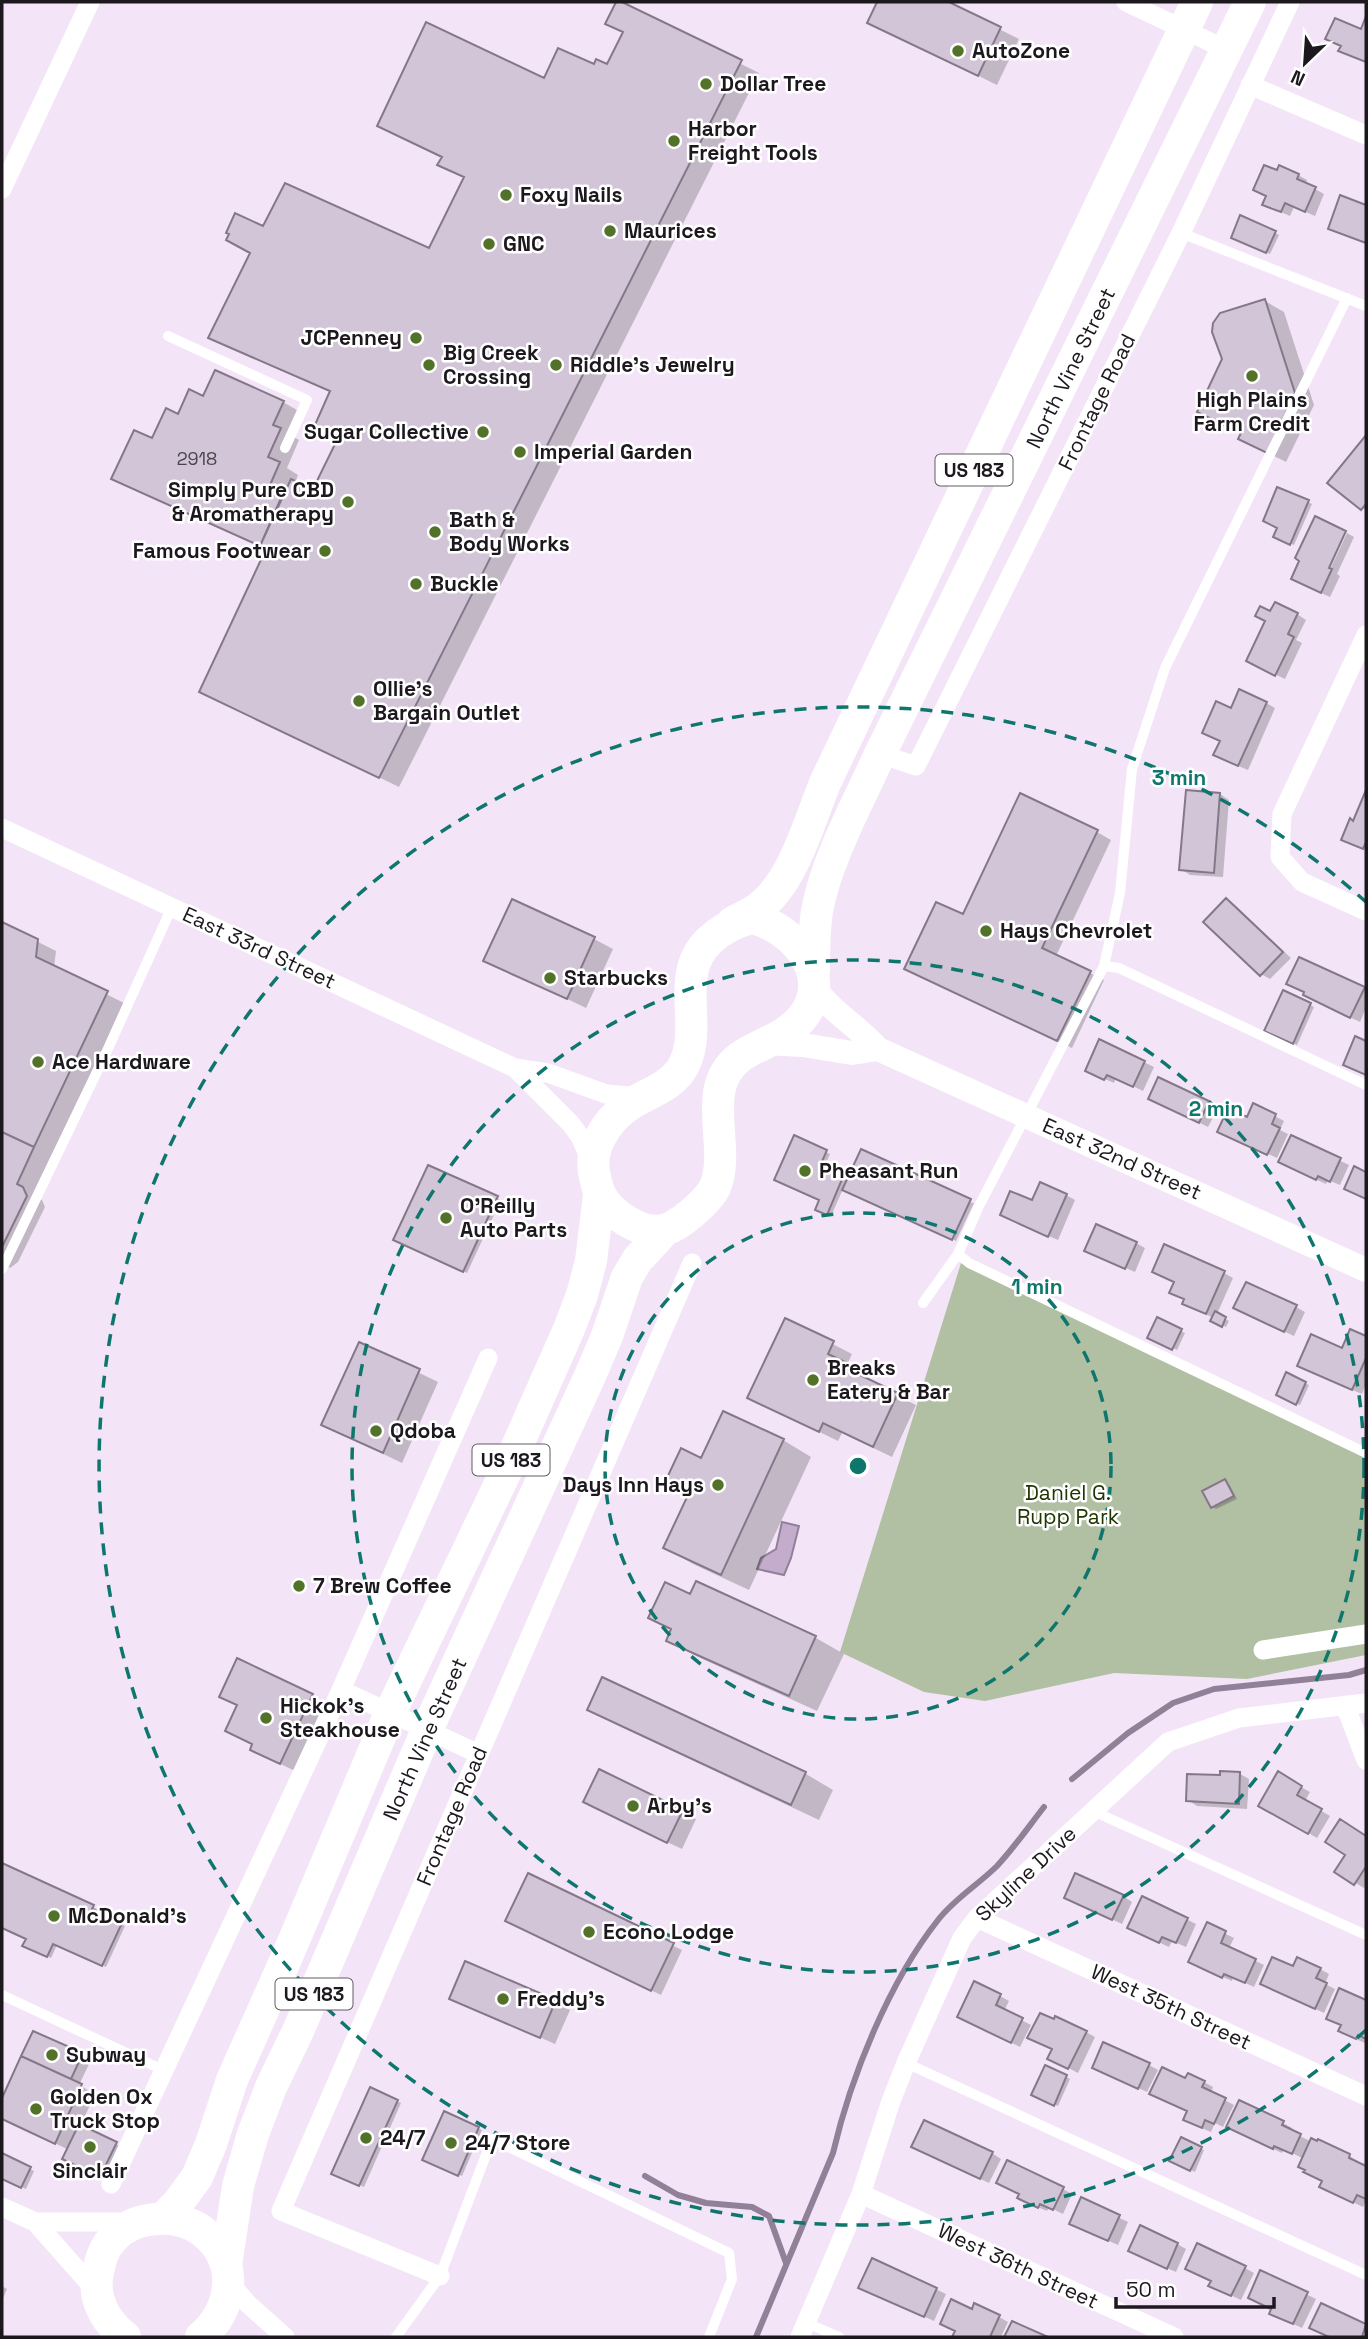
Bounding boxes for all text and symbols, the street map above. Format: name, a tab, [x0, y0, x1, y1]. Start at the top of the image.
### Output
north arrow	[1270, 28, 1340, 98]
place label: AutoZone	[972, 37, 1070, 64]
marker: AutoZone	[950, 43, 966, 59]
text: N	[1287, 64, 1309, 92]
place label: Dollar Tree	[720, 70, 826, 97]
marker: Dollar Tree	[698, 76, 714, 92]
place label: Harbor Freight Tools	[688, 115, 818, 166]
marker: Harbor Freight Tools	[666, 133, 682, 149]
place label: Foxy Nails	[520, 181, 622, 208]
marker: Foxy Nails	[498, 187, 514, 203]
place label: Maurices	[624, 217, 717, 244]
marker: Maurices	[602, 223, 618, 239]
place label: GNC	[503, 230, 545, 257]
marker: GNC	[481, 236, 497, 252]
street label: North Vine Street	[1020, 283, 1121, 453]
place label: JCPenney	[301, 324, 402, 351]
street label: Frontage Road	[1052, 329, 1141, 475]
marker: JCPenney	[408, 330, 424, 346]
place label: Big Creek Crossing	[443, 339, 539, 390]
place label: Riddle's Jewelry	[570, 351, 735, 378]
marker: Big Creek Crossing	[421, 357, 437, 373]
marker: Riddle's Jewelry	[548, 357, 564, 373]
marker: High Plains Farm Credit	[1244, 368, 1260, 384]
place label: High Plains Farm Credit	[1194, 386, 1310, 437]
place label: Sugar Collective	[304, 418, 469, 445]
marker: Sugar Collective	[475, 424, 491, 440]
place label: Imperial Garden	[534, 438, 692, 465]
marker: Imperial Garden	[512, 444, 528, 460]
house number: 2918	[177, 447, 217, 470]
road number: US 183	[936, 454, 1012, 485]
place label: Simply Pure CBD & Aromatherapy	[168, 476, 334, 527]
marker: Simply Pure CBD & Aromatherapy	[340, 494, 356, 510]
place label: Bath & Body Works	[449, 506, 570, 557]
marker: Bath & Body Works	[427, 524, 443, 540]
place label: Famous Footwear	[133, 537, 311, 564]
marker: Famous Footwear	[317, 543, 333, 559]
place label: Buckle	[430, 570, 499, 597]
marker: Buckle	[408, 576, 424, 592]
place label: Ollie's Bargain Outlet	[373, 675, 520, 726]
marker: Ollie's Bargain Outlet	[351, 693, 367, 709]
text: 3 min	[1152, 764, 1206, 791]
street label: East 33rd Street	[178, 900, 340, 995]
place label: Hays Chevrolet	[1000, 917, 1152, 944]
marker: Hays Chevrolet	[978, 923, 994, 939]
place label: Starbucks	[564, 964, 668, 991]
marker: Starbucks	[542, 970, 558, 986]
place label: Ace Hardware	[52, 1048, 191, 1075]
marker: Ace Hardware	[30, 1054, 46, 1070]
text: 2 min	[1189, 1095, 1243, 1122]
street label: East 32nd Street	[1039, 1111, 1206, 1206]
place label: Pheasant Run	[819, 1157, 959, 1184]
marker: Pheasant Run	[797, 1163, 813, 1179]
place label: O'Reilly Auto Parts	[460, 1192, 567, 1243]
marker: O'Reilly Auto Parts	[438, 1210, 454, 1226]
text: 1 min	[1011, 1273, 1063, 1300]
place label: Breaks Eatery & Bar	[827, 1354, 950, 1405]
marker: Breaks Eatery & Bar	[805, 1372, 821, 1388]
place label: Qdoba	[390, 1417, 456, 1444]
marker: Qdoba	[368, 1423, 384, 1439]
road number: US 183	[472, 1444, 550, 1476]
centre of rings	[846, 1454, 870, 1478]
place label: Days Inn Hays	[563, 1471, 704, 1498]
marker: Days Inn Hays	[710, 1477, 726, 1493]
park label: Daniel G. Rupp Park	[1017, 1479, 1119, 1530]
place label: 7 Brew Coffee	[313, 1572, 452, 1599]
marker: 7 Brew Coffee	[291, 1578, 307, 1594]
street label: North Vine Street	[377, 1653, 473, 1824]
place label: Hickok's Steakhouse	[280, 1692, 400, 1743]
marker: Hickok's Steakhouse	[258, 1710, 274, 1726]
street label: Frontage Road	[410, 1742, 493, 1890]
place label: Arby's	[647, 1792, 712, 1819]
marker: Arby's	[625, 1798, 641, 1814]
street label: Skyline Drive	[970, 1820, 1082, 1927]
place label: McDonald's	[68, 1902, 187, 1929]
marker: McDonald's	[46, 1908, 62, 1924]
place label: Econo Lodge	[603, 1918, 734, 1945]
marker: Econo Lodge	[581, 1924, 597, 1940]
street label: West 35th Street	[1087, 1958, 1256, 2056]
road number: US 183	[276, 1978, 352, 2010]
place label: Freddy's	[517, 1985, 605, 2012]
marker: Freddy's	[495, 1991, 511, 2007]
place label: Subway	[66, 2041, 146, 2068]
marker: Subway	[44, 2047, 60, 2063]
place label: Golden Ox Truck Stop	[50, 2083, 160, 2134]
marker: Golden Ox Truck Stop	[28, 2101, 44, 2117]
place label: 24/7	[380, 2124, 426, 2151]
place label: 24/7 Store	[465, 2129, 570, 2156]
marker: 24/7	[358, 2130, 374, 2146]
marker: 24/7 Store	[443, 2135, 459, 2151]
marker: Sinclair	[82, 2139, 98, 2155]
place label: Sinclair	[52, 2157, 128, 2184]
street label: West 36th Street	[934, 2217, 1103, 2315]
scale bar	[1116, 2266, 1274, 2310]
text: 50 m	[1126, 2276, 1176, 2303]

